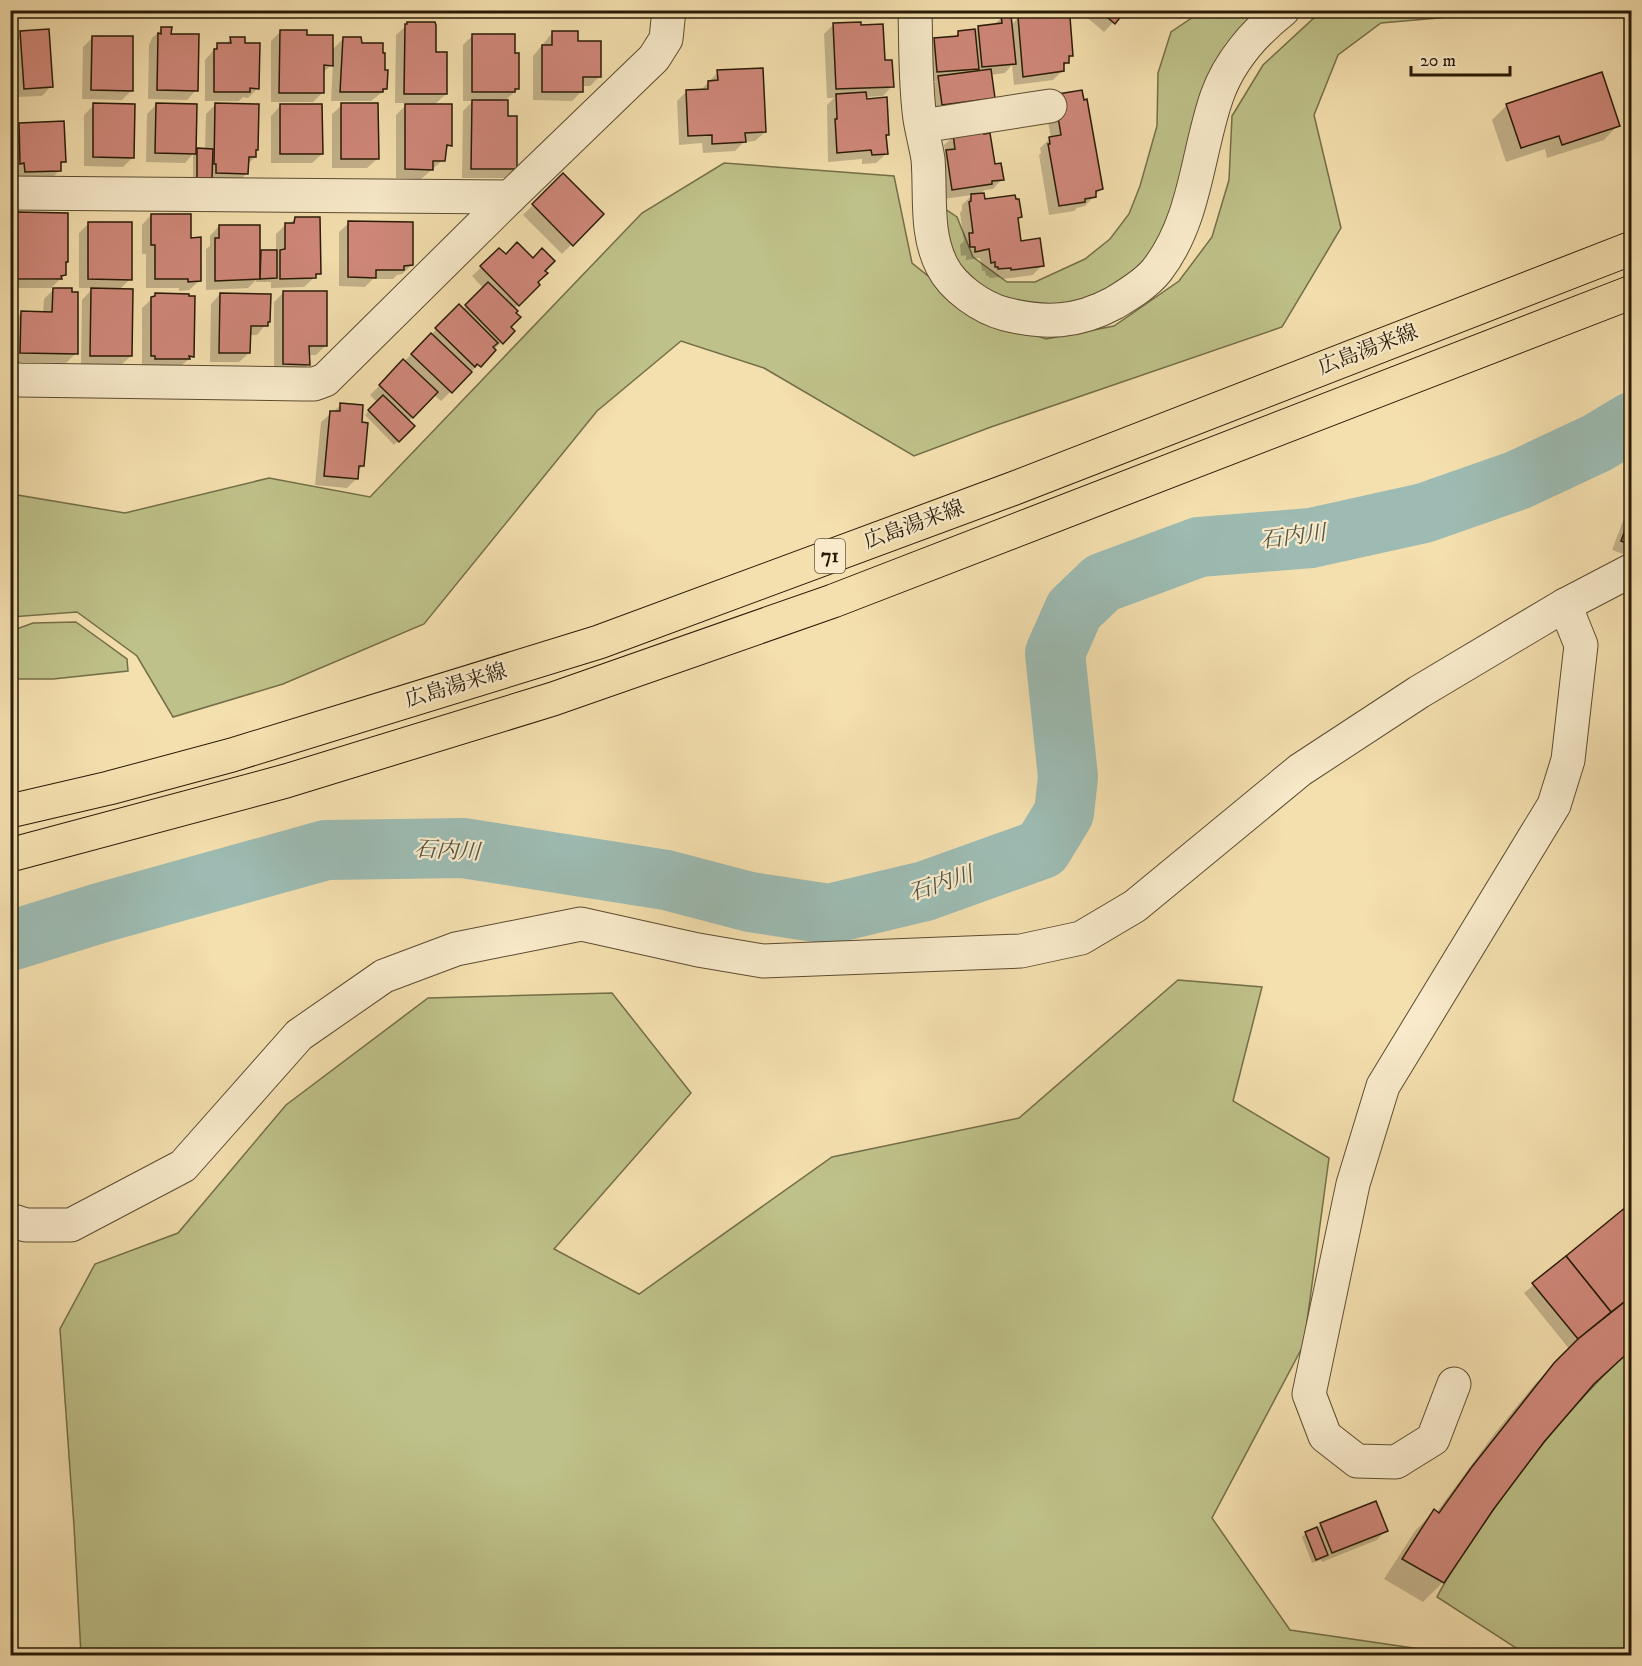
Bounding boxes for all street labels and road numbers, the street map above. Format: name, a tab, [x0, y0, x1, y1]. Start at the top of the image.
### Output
street label: 広島湯来線	[1314, 319, 1422, 381]
street label: 広島湯来線	[860, 495, 968, 555]
road number: 71	[815, 539, 845, 573]
street label: 広島湯来線	[402, 658, 510, 714]

